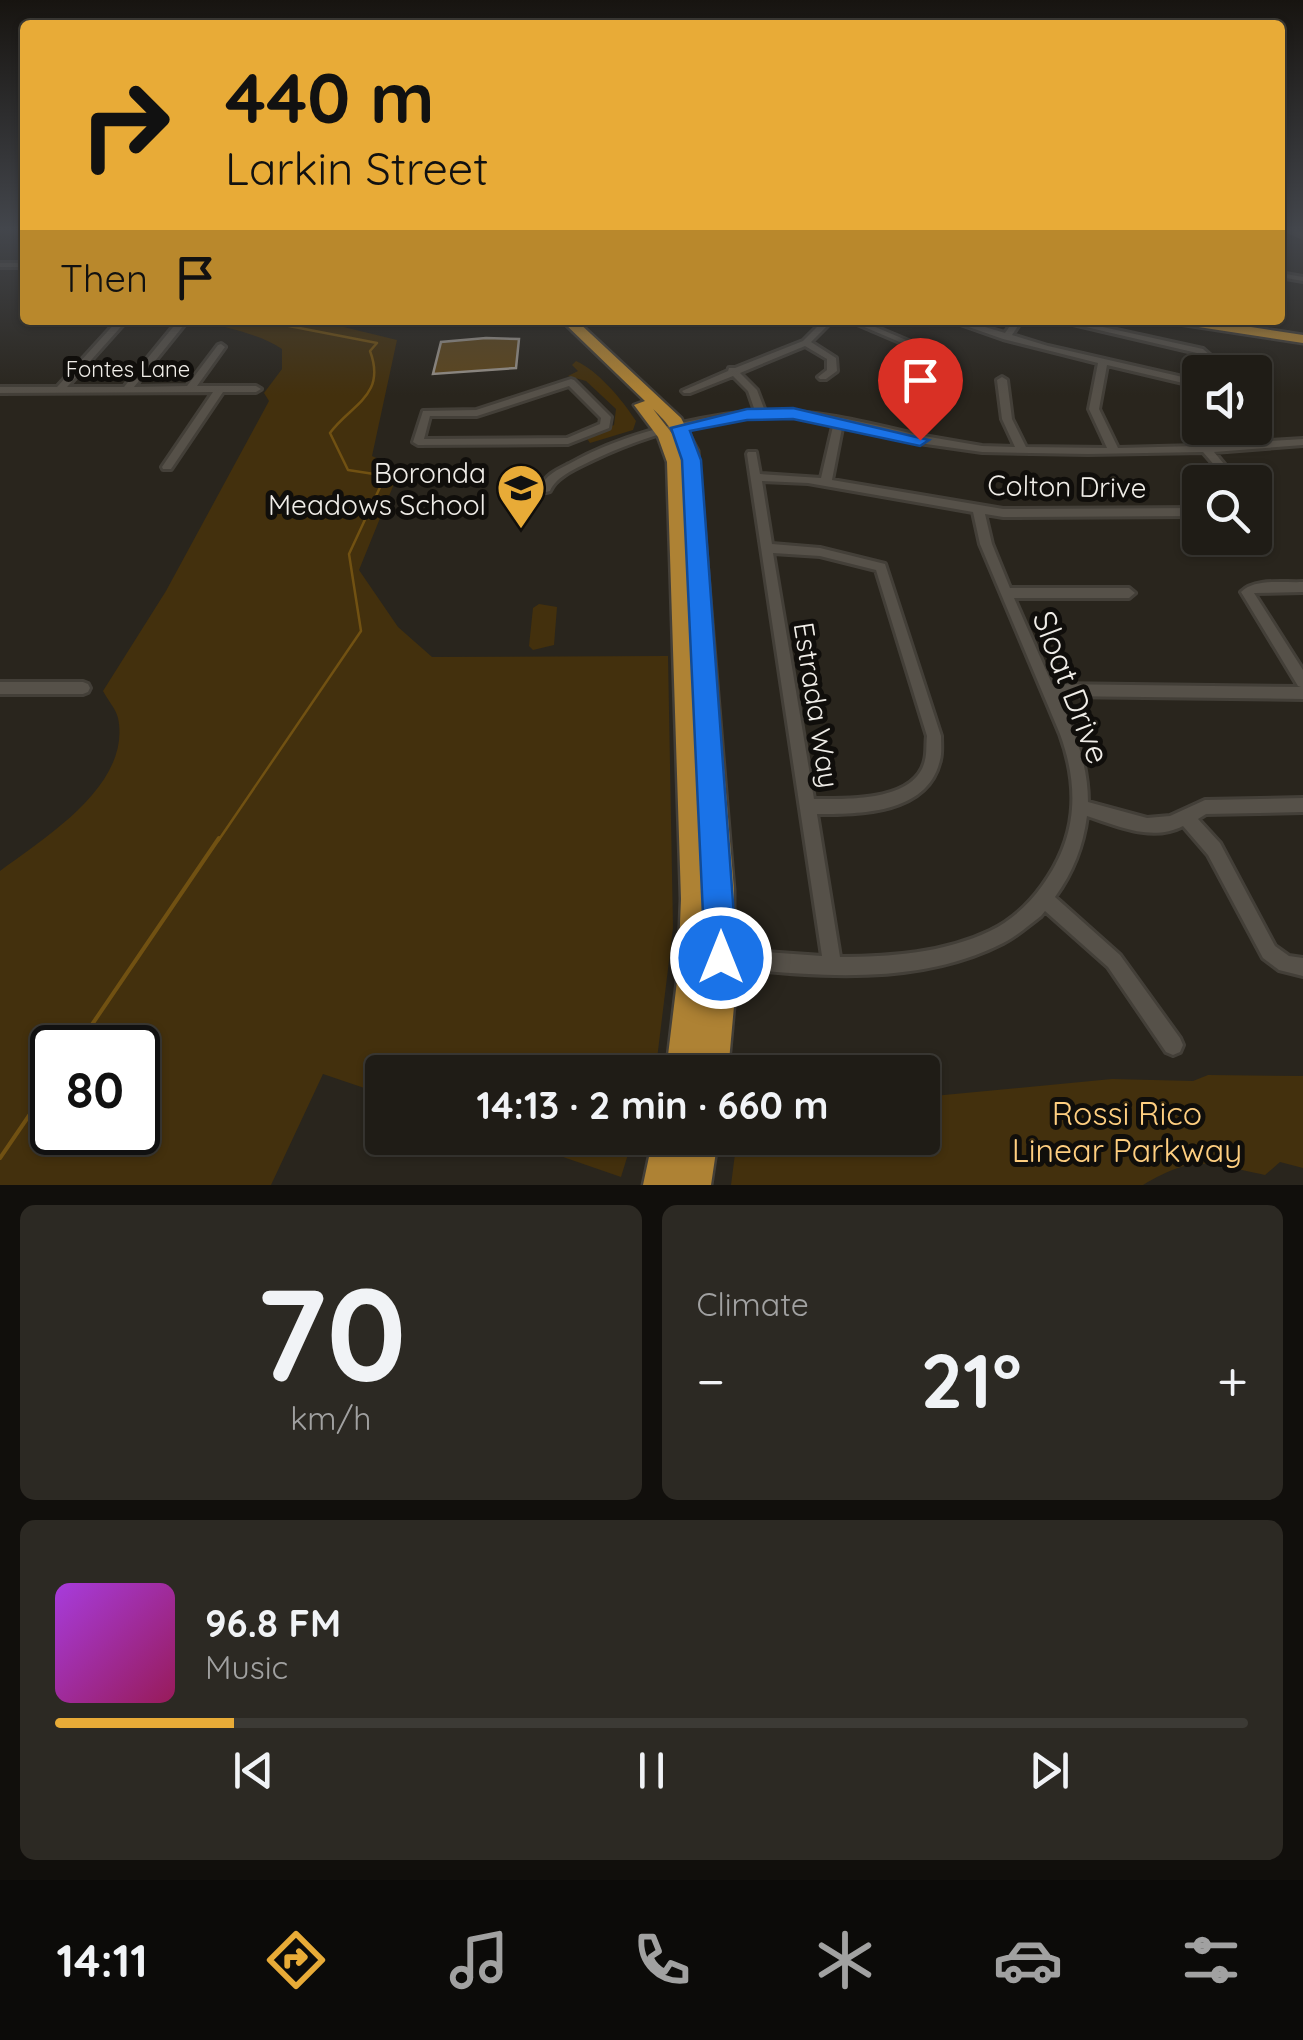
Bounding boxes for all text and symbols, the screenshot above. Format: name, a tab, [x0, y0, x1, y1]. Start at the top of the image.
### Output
text: 440 m	[225, 53, 434, 141]
icon: right	[60, 60, 190, 190]
text: Larkin Street	[225, 140, 489, 196]
icon: arrive	[168, 250, 223, 305]
text: Then	[60, 254, 148, 302]
pin	[878, 338, 963, 441]
icon: arrive	[893, 353, 948, 408]
street label: Fontes Lane	[66, 355, 190, 383]
map controls	[1182, 355, 1272, 555]
button: sound	[1182, 355, 1272, 445]
place label: Boronda Meadows School	[268, 455, 486, 522]
school or university icon: Boronda Meadows School	[495, 462, 547, 530]
button: search	[1182, 465, 1272, 555]
street label: Colton Drive	[987, 467, 1147, 505]
street label: Sloat Drive	[1025, 605, 1119, 769]
street label: Estrada Way	[787, 620, 847, 790]
position arrow	[669, 906, 773, 1010]
speed limit sign: 80	[30, 1025, 160, 1155]
text: 14:13 · 2 min · 660 m	[476, 1081, 829, 1129]
park label: Rossi Rico Linear Parkway	[1012, 1093, 1242, 1170]
text: 70	[255, 1251, 406, 1414]
text: Climate	[697, 1284, 809, 1324]
text: 21°	[920, 1333, 1022, 1427]
text: −	[697, 1346, 725, 1415]
text: +	[1217, 1346, 1248, 1415]
text: km/h	[290, 1398, 371, 1438]
text: 96.8 FM	[205, 1599, 341, 1647]
text: Music	[205, 1647, 288, 1687]
icon: previous	[226, 1743, 281, 1798]
icon: pause	[624, 1743, 679, 1798]
icon: next	[1022, 1743, 1077, 1798]
icon: directions	[261, 1925, 331, 1995]
icon: music	[444, 1925, 514, 1995]
icon: phone	[627, 1925, 697, 1995]
icon: climate	[810, 1925, 880, 1995]
icon: car	[993, 1925, 1063, 1995]
icon: filters	[1176, 1925, 1246, 1995]
text: 14:11	[57, 1932, 148, 1988]

